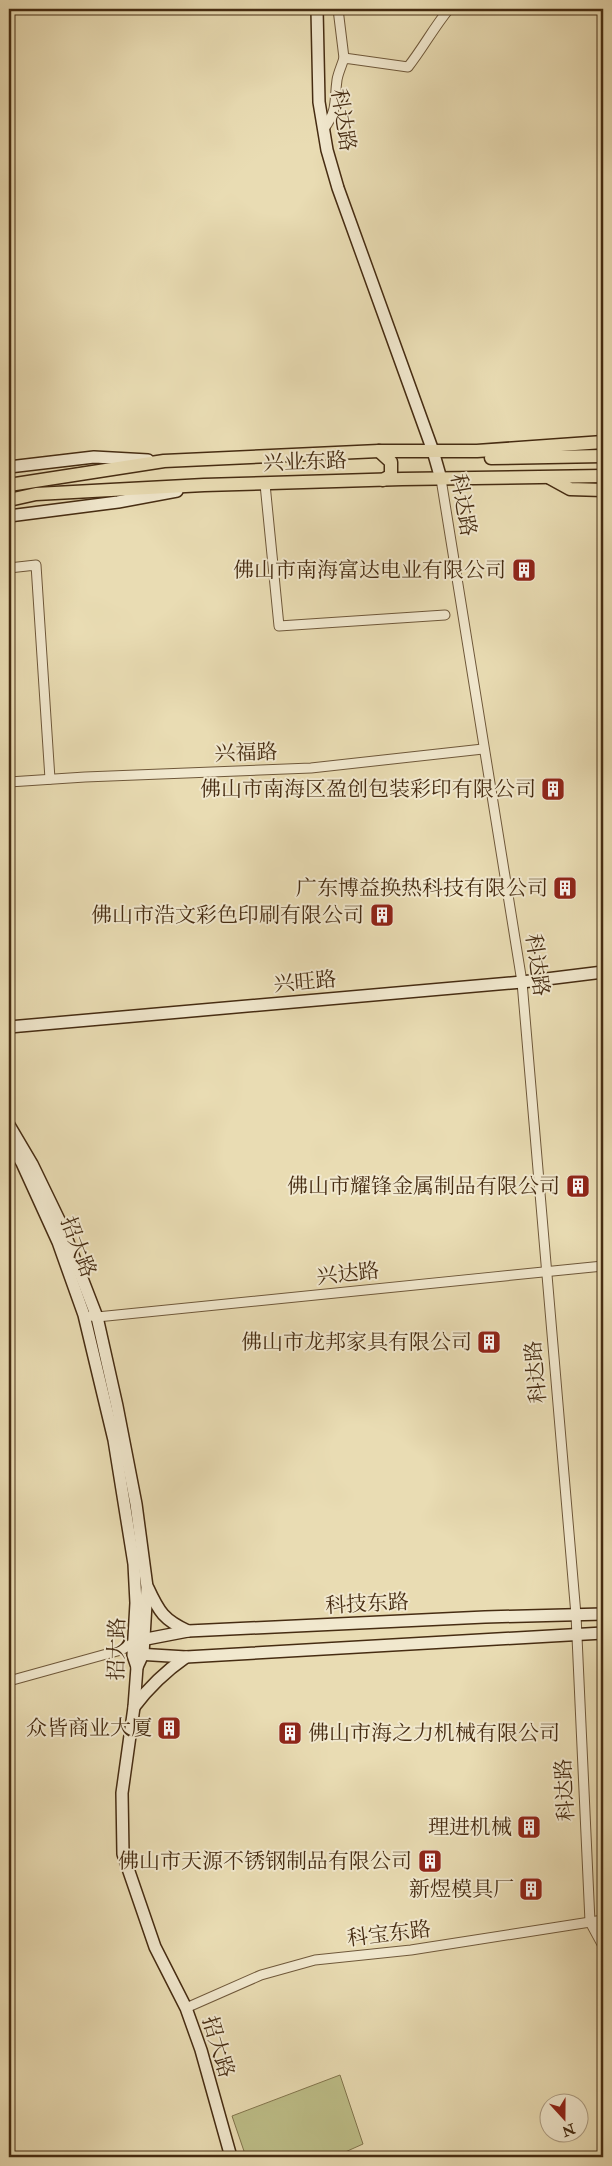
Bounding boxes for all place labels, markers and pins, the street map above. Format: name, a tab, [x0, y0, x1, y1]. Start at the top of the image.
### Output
place label: 佛山市南海富达电业有限公司	[233, 557, 506, 584]
building icon: 佛山市南海富达电业有限公司	[511, 557, 537, 583]
place label: 佛山市南海区盈创包装彩印有限公司	[200, 776, 536, 803]
building icon: 佛山市南海区盈创包装彩印有限公司	[540, 776, 566, 802]
place label: 广东博益换热科技有限公司	[296, 875, 548, 902]
building icon: 广东博益换热科技有限公司	[552, 875, 578, 901]
place label: 佛山市浩文彩色印刷有限公司	[91, 902, 364, 929]
building icon: 佛山市浩文彩色印刷有限公司	[369, 902, 395, 928]
place label: 佛山市耀锋金属制品有限公司	[287, 1173, 560, 1200]
building icon: 佛山市耀锋金属制品有限公司	[565, 1173, 591, 1199]
place label: 佛山市龙邦家具有限公司	[241, 1329, 472, 1356]
building icon: 佛山市龙邦家具有限公司	[476, 1329, 502, 1355]
place label: 众皆商业大厦	[26, 1715, 152, 1742]
building icon: 众皆商业大厦	[156, 1715, 182, 1741]
building icon: 佛山市海之力机械有限公司	[277, 1720, 303, 1746]
place label: 佛山市海之力机械有限公司	[308, 1720, 560, 1747]
place label: 理进机械	[428, 1814, 512, 1841]
building icon: 理进机械	[516, 1814, 542, 1840]
place label: 佛山市天源不锈钢制品有限公司	[118, 1848, 412, 1875]
building icon: 佛山市天源不锈钢制品有限公司	[417, 1848, 443, 1874]
place label: 新煜模具厂	[409, 1876, 514, 1903]
building icon: 新煜模具厂	[518, 1876, 544, 1902]

